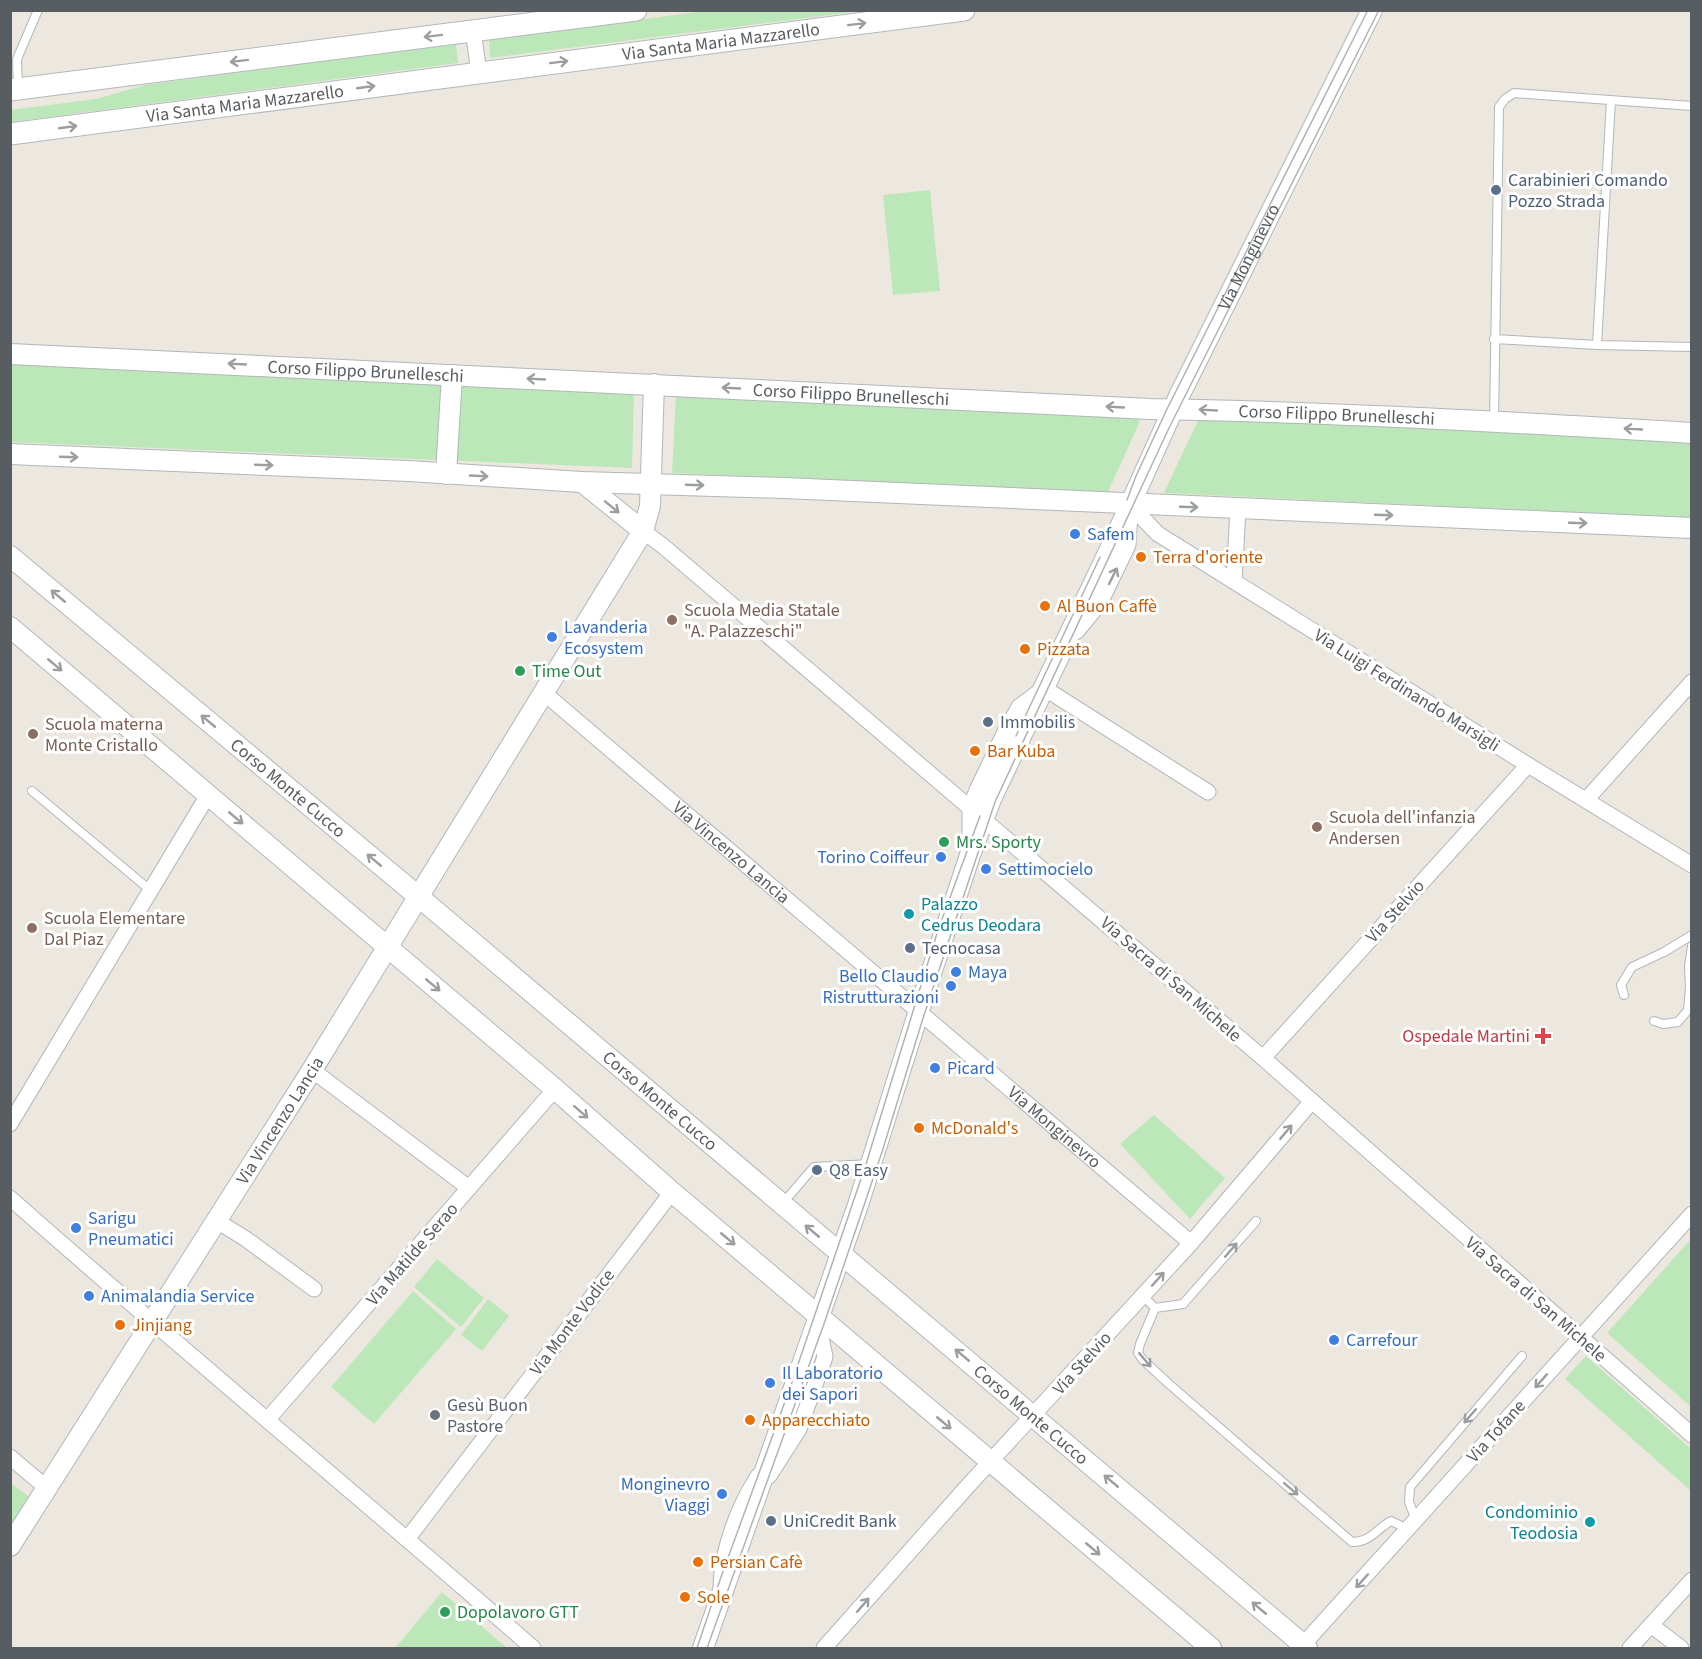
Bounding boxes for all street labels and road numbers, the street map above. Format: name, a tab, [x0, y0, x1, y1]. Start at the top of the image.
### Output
street label: Via Santa Maria Mazzarello	[621, 17, 821, 67]
street label: Via Santa Maria Mazzarello	[145, 79, 345, 129]
street label: Via Monginevro	[1212, 200, 1286, 314]
street label: Corso Filippo Brunelleschi	[267, 354, 464, 389]
street label: Corso Filippo Brunelleschi	[752, 378, 950, 412]
street label: Corso Filippo Brunelleschi	[1238, 399, 1435, 432]
street label: Via Luigi Ferdinando Marsigli	[1309, 623, 1504, 758]
street label: Corso Monte Cucco	[225, 733, 351, 844]
street label: Via Vincenzo Lancia	[667, 796, 795, 910]
street label: Via Stelvio	[1360, 874, 1431, 949]
street label: Via Sacra di San Michele	[1095, 911, 1247, 1048]
street label: Corso Monte Cucco	[597, 1045, 722, 1157]
street label: Via Vincenzo Lancia	[231, 1052, 330, 1189]
street label: Via Monginevro	[1002, 1080, 1106, 1174]
street label: Via Matilde Serao	[361, 1197, 464, 1311]
street label: Via Sacra di San Michele	[1460, 1231, 1612, 1368]
street label: Via Monte Vodice	[524, 1264, 621, 1381]
street label: Via Stelvio	[1047, 1326, 1118, 1401]
street label: Corso Monte Cucco	[968, 1359, 1094, 1471]
street label: Via Tofane	[1461, 1394, 1532, 1468]

